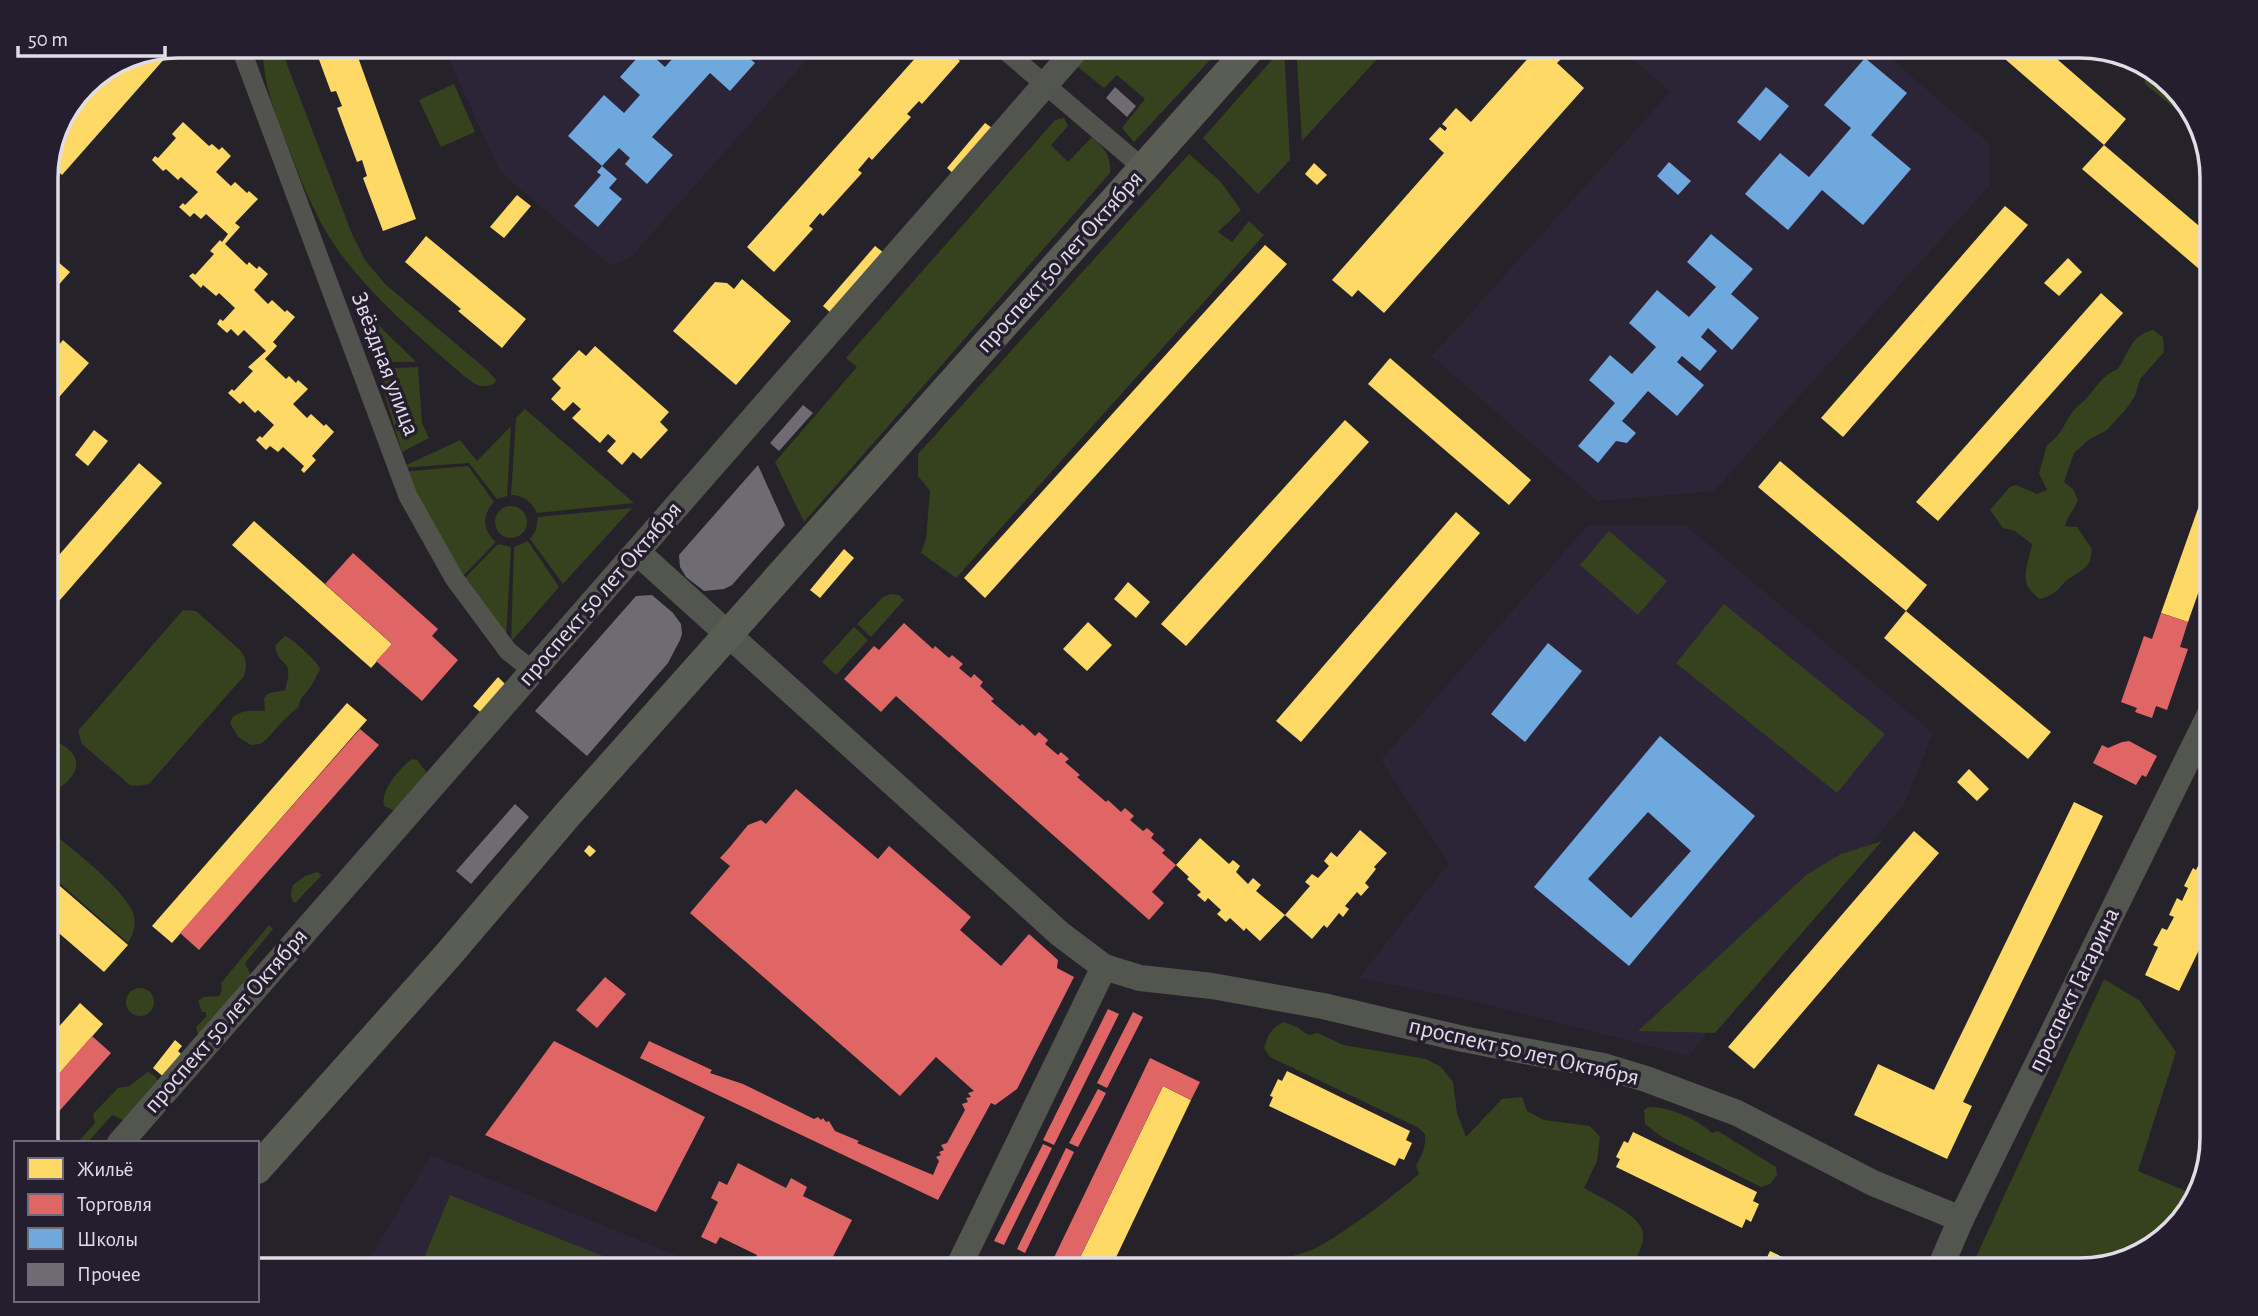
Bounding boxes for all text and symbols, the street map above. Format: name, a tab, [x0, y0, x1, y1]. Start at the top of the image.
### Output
scale bar	[18, 14, 164, 58]
text: 50 m	[28, 29, 68, 50]
street label: проспект 50 лет Октября	[972, 166, 1148, 358]
street label: Звёздная улица	[347, 289, 423, 439]
street label: проспект 50 лет Октября	[514, 497, 686, 691]
street label: проспект Гагарина	[2024, 904, 2124, 1076]
street label: проспект 50 лет Октября	[140, 924, 312, 1118]
street label: проспект 50 лет Октября	[1406, 1014, 1642, 1090]
legend	[14, 1141, 259, 1302]
text: Жильё	[77, 1159, 133, 1180]
text: Торговля	[77, 1194, 152, 1215]
text: Школы	[77, 1229, 138, 1250]
text: Прочее	[77, 1264, 141, 1285]

